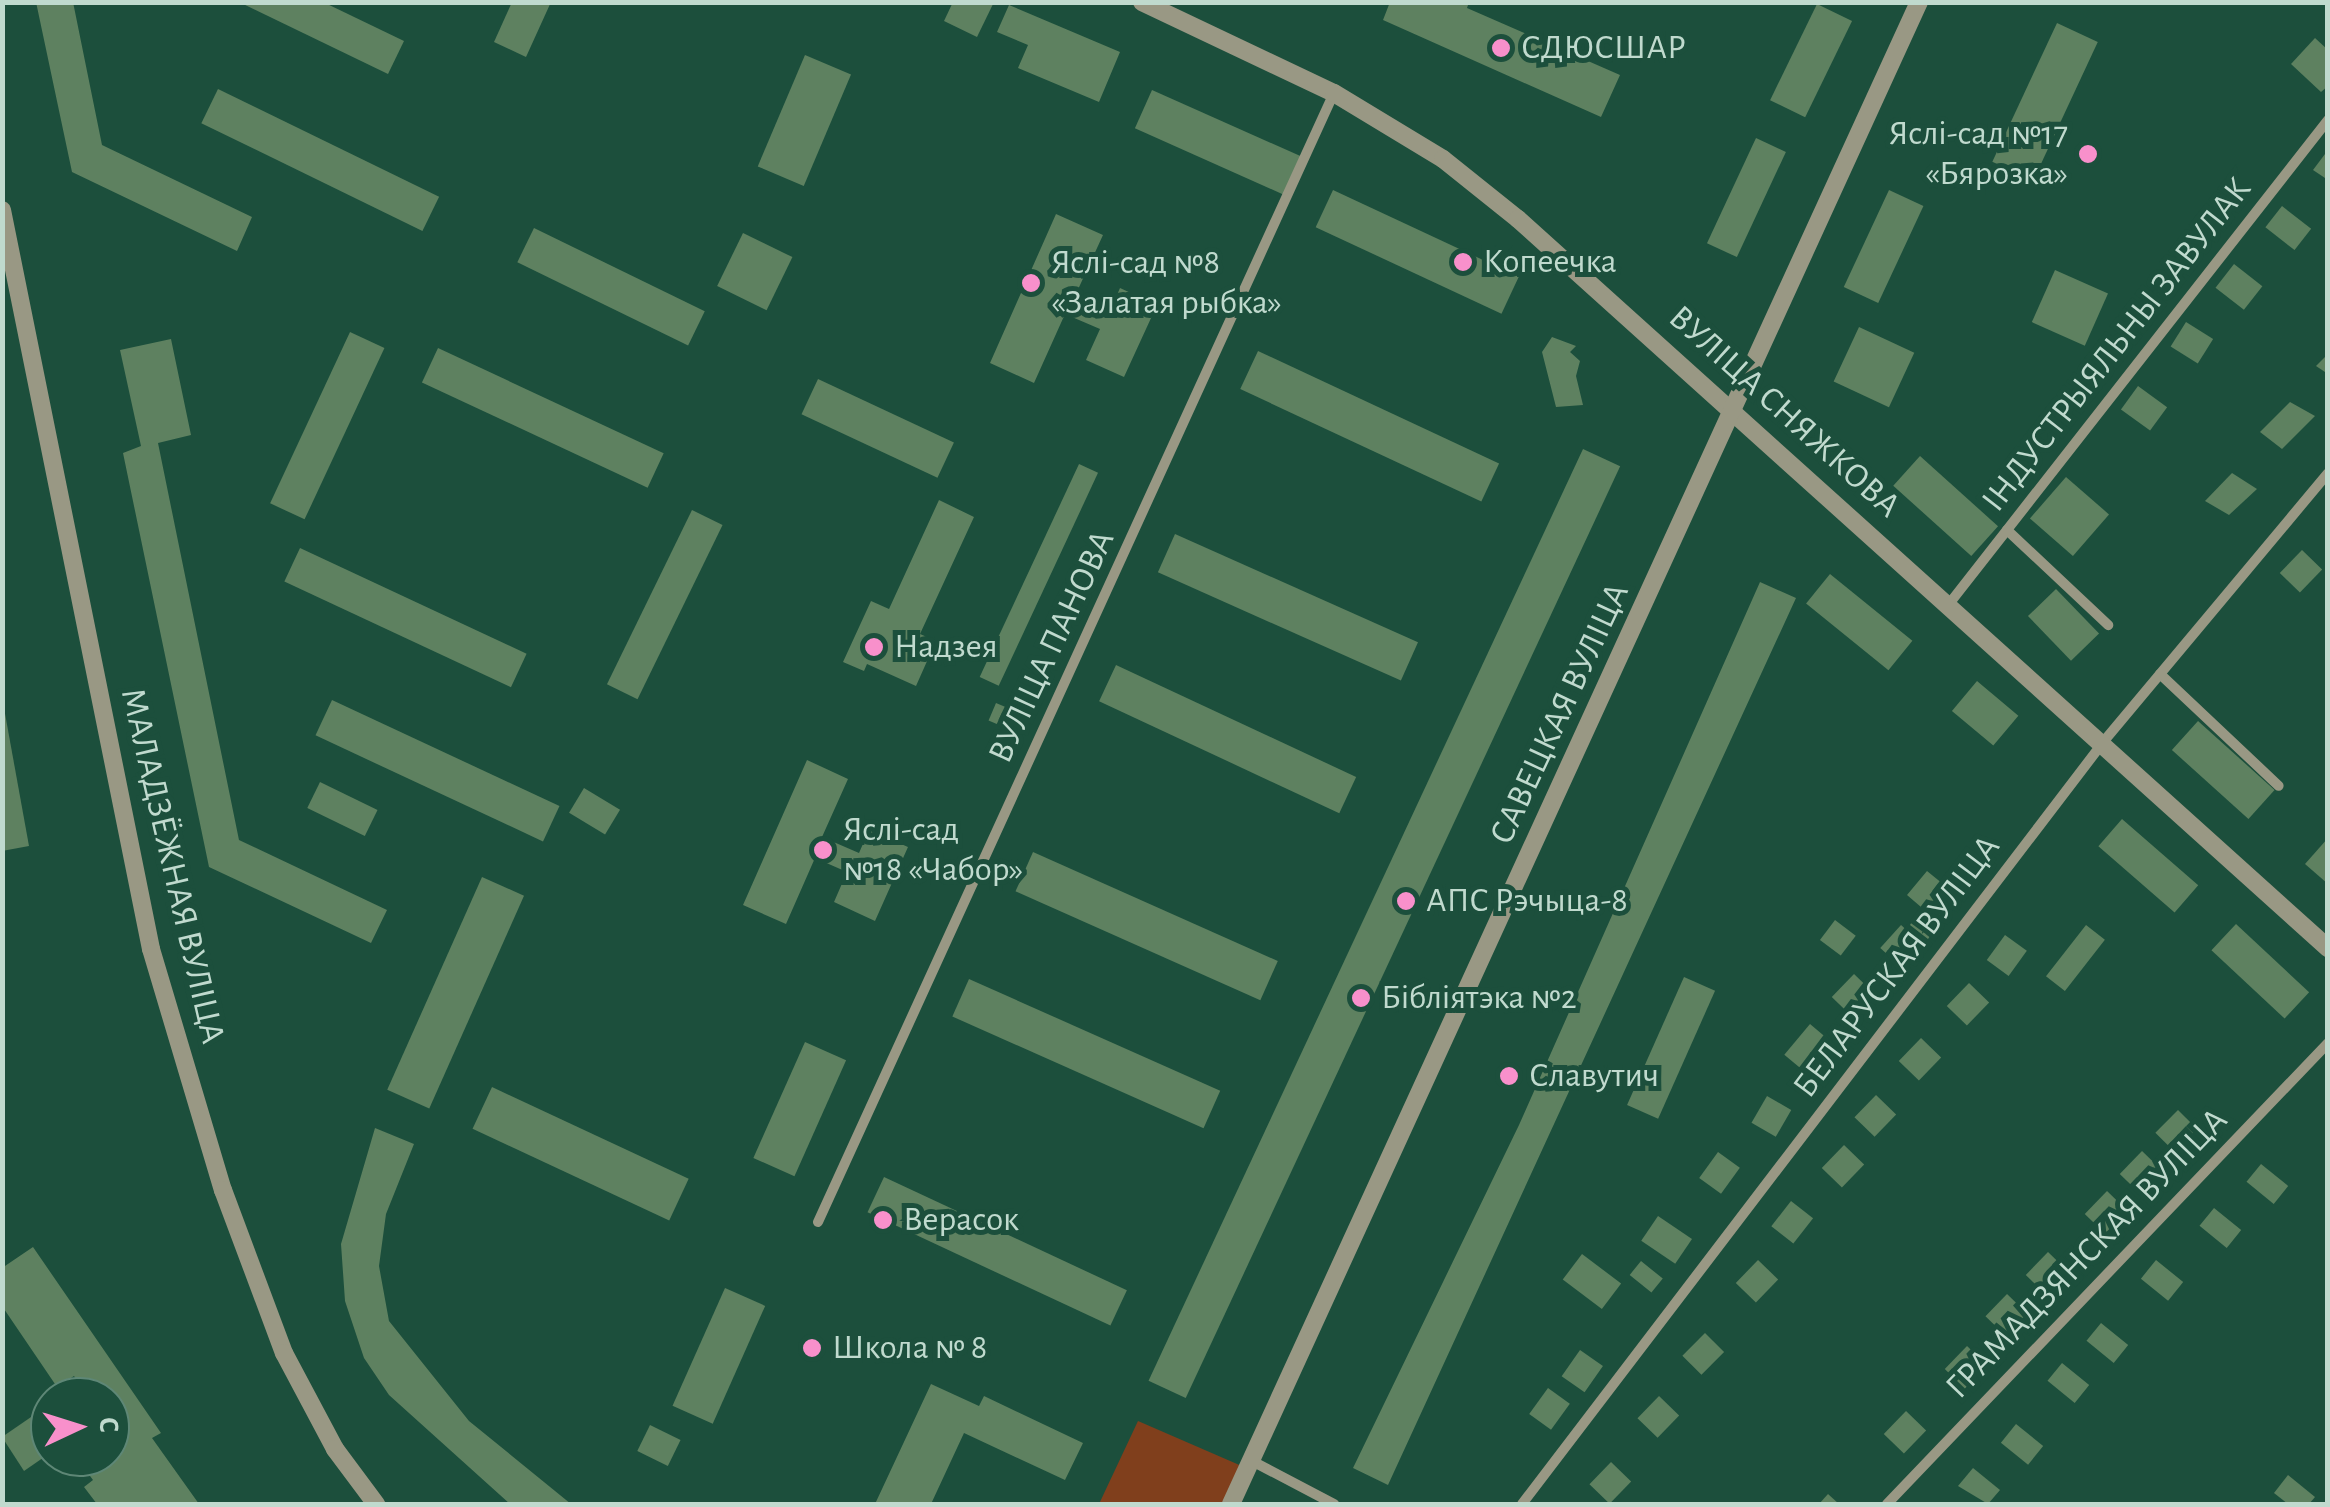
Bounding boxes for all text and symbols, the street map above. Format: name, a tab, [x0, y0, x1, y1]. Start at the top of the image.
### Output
place label: СДЮСШАР	[1521, 27, 1686, 69]
marker: СДЮСШАР	[1490, 37, 1512, 59]
place label: Яслі-сад №17 «Бярозка»	[1889, 113, 2068, 195]
marker: Яслі-сад №17 «Бярозка»	[2077, 143, 2099, 165]
street label: ІНДУСТРЫЯЛЬНЫ ЗАВУЛАК	[1973, 169, 2261, 521]
place label: Копеечка	[1483, 241, 1617, 283]
place label: Яслі-сад №8 «Залатая рыбка»	[1051, 242, 1282, 324]
marker: Копеечка	[1452, 251, 1474, 273]
marker: Яслі-сад №8 «Залатая рыбка»	[1020, 272, 1042, 294]
street label: ВУЛІЦА СНЯЖКОВА	[1660, 297, 1908, 527]
street label: ВУЛІЦА ПАНОВА	[980, 524, 1124, 770]
street label: САВЕЦКАЯ ВУЛІЦА	[1481, 577, 1639, 851]
place label: Надзея	[894, 626, 998, 668]
marker: Надзея	[863, 636, 885, 658]
street label: МАЛАДЗЁЖНАЯ ВУЛІЦА	[111, 684, 233, 1048]
place label: Яслі-сад №18 «Чабор»	[843, 809, 1023, 891]
street label: БЕЛАРУСКАЯ ВУЛІЦА	[1785, 827, 2009, 1107]
marker: Яслі-сад №18 «Чабор»	[812, 839, 834, 861]
place label: АПС Рэчыца-8	[1426, 880, 1628, 922]
marker: АПС Рэчыца-8	[1395, 890, 1417, 912]
place label: Бібліятэка №2	[1381, 977, 1577, 1019]
marker: Бібліятэка №2	[1350, 987, 1372, 1009]
place label: Славутич	[1529, 1055, 1659, 1097]
marker: Славутич	[1498, 1065, 1520, 1087]
street label: ГРАМАДЗЯНСКАЯ ВУЛІЦА	[1937, 1100, 2237, 1408]
place label: Верасок	[903, 1199, 1019, 1241]
marker: Верасок	[872, 1209, 894, 1231]
place label: Школа № 8	[832, 1327, 987, 1369]
marker: Школа № 8	[801, 1337, 823, 1359]
north arrow	[30, 1377, 130, 1477]
text: С	[93, 1416, 122, 1434]

